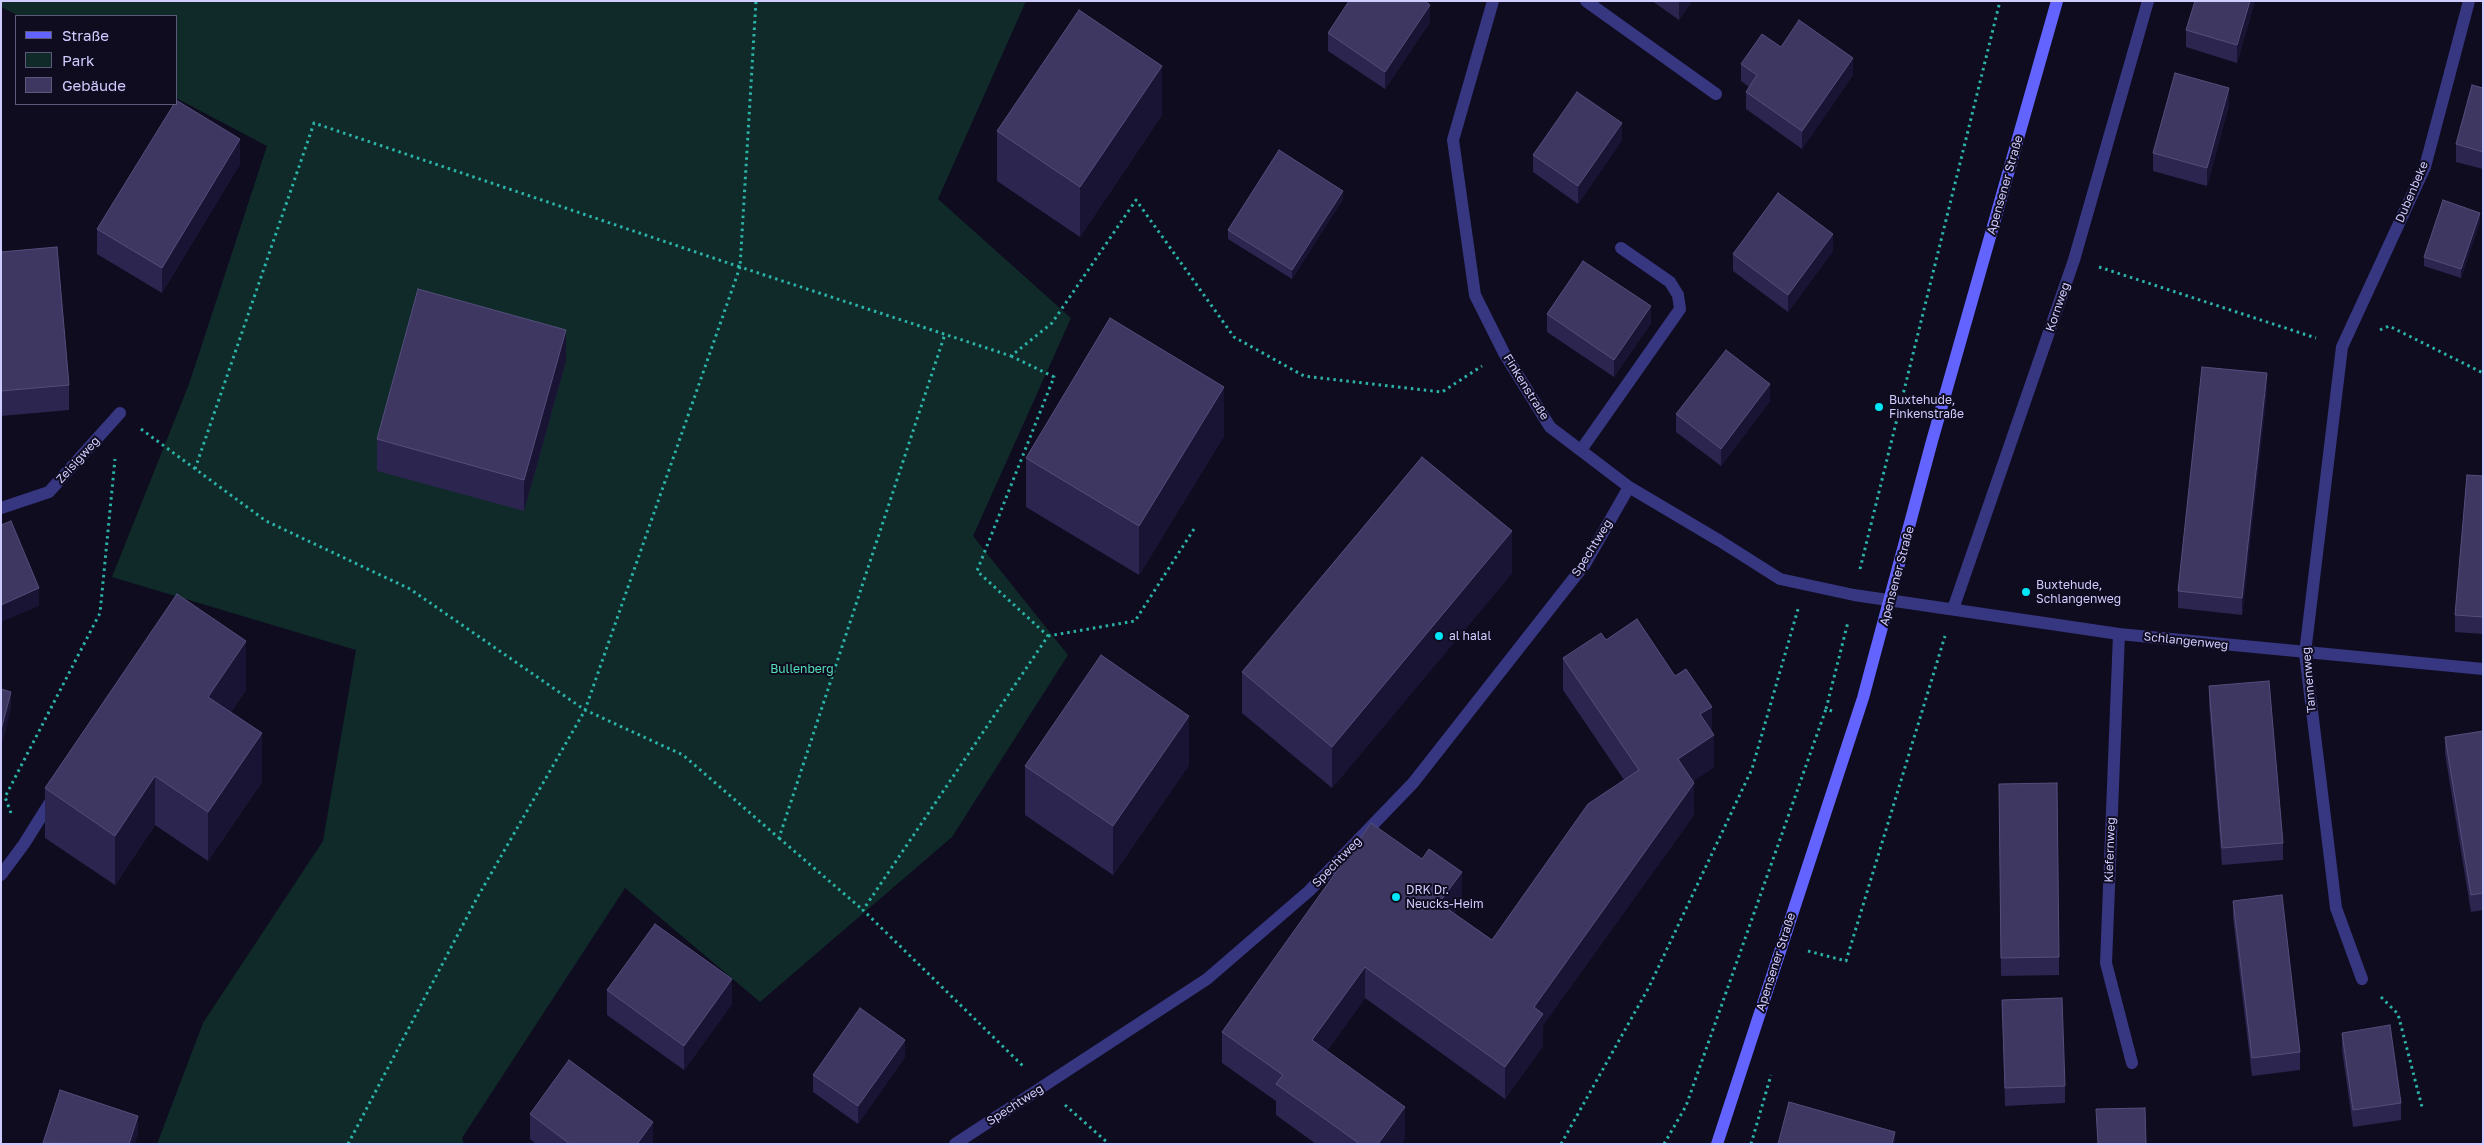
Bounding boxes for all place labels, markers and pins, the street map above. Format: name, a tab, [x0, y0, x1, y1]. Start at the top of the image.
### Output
place label: Buxtehude, Finkenstraße	[1889, 393, 1964, 421]
marker: Buxtehude, Finkenstraße	[1873, 401, 1885, 413]
place label: Buxtehude, Schlangenweg	[2036, 578, 2121, 606]
marker: Buxtehude, Schlangenweg	[2020, 586, 2032, 598]
place label: al halal	[1449, 629, 1491, 643]
marker: al halal	[1433, 630, 1445, 642]
place label: DRK Dr. Neucks-Heim	[1406, 883, 1483, 911]
marker: DRK Dr. Neucks-Heim	[1390, 891, 1402, 903]

